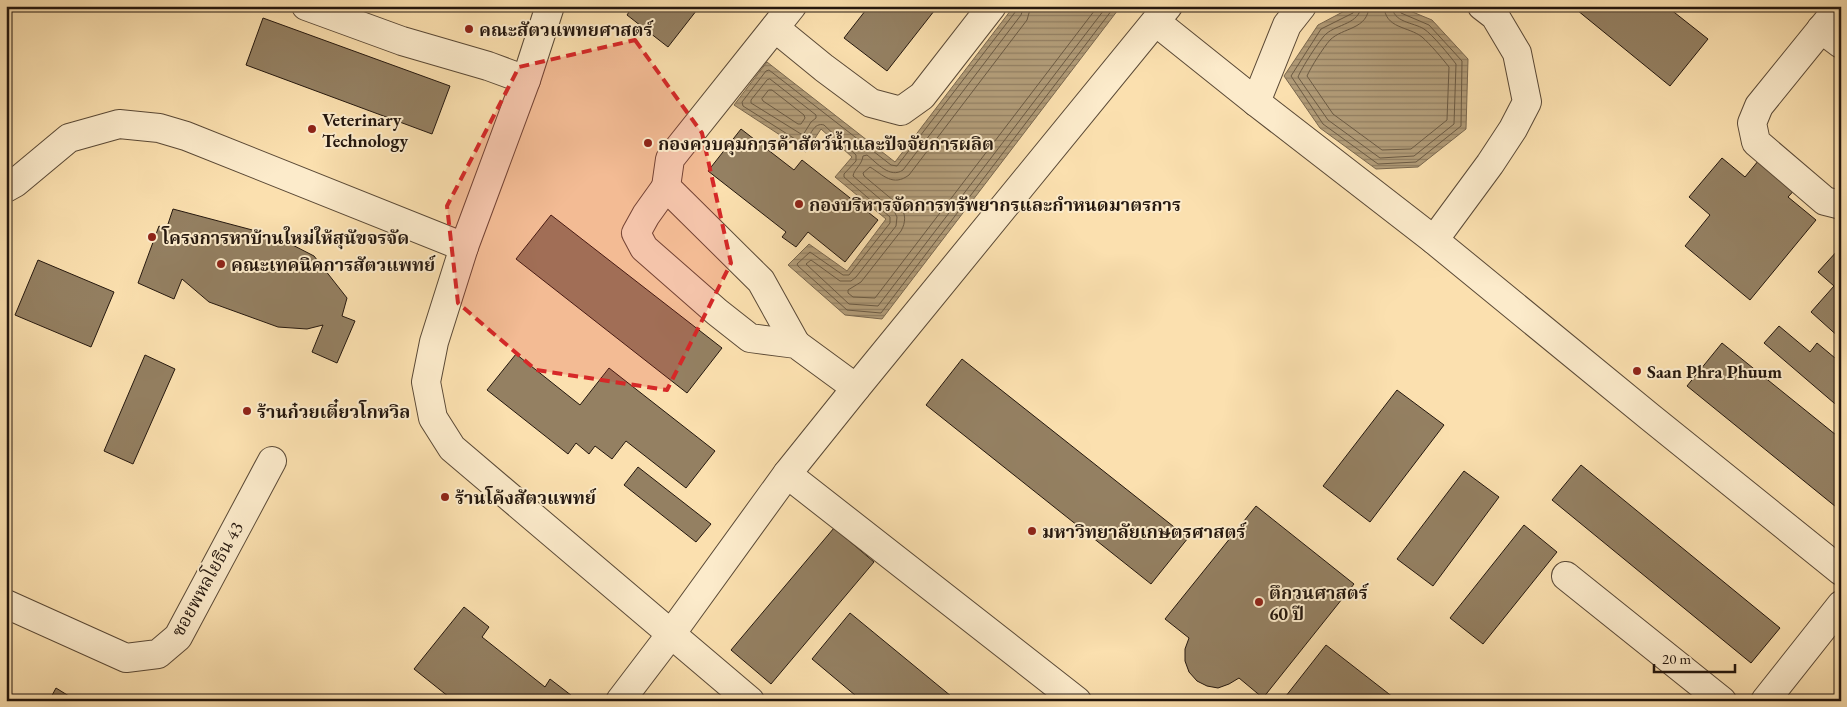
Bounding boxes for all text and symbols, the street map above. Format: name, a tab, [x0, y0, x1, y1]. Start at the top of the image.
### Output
place label: คณะสัตวแพทยศาสตร์	[479, 18, 654, 41]
marker: คณะสัตวแพทยศาสตร์	[463, 23, 475, 35]
place label: Veterinary Technology	[322, 108, 408, 152]
marker: Veterinary Technology	[306, 123, 318, 135]
place label: กองควบคุมการค้าสัตว์น้ำและปัจจัยการผลิต	[658, 131, 994, 156]
marker: กองควบคุมการค้าสัตว์น้ำและปัจจัยการผลิต	[642, 137, 654, 149]
place label: กองบริหารจัดการทรัพยากรและกำหนดมาตรการ	[809, 193, 1181, 216]
marker: กองบริหารจัดการทรัพยากรและกำหนดมาตรการ	[793, 198, 805, 210]
place label: โครงการหาบ้านใหม่ให้สุนัขจรจัด	[161, 226, 409, 250]
marker: โครงการหาบ้านใหม่ให้สุนัขจรจัด	[146, 231, 158, 243]
place label: คณะเทคนิคการสัตวแพทย์	[231, 253, 436, 276]
marker: คณะเทคนิคการสัตวแพทย์	[215, 258, 227, 270]
place label: Saan Phra Phuum	[1647, 360, 1783, 383]
marker: Saan Phra Phuum	[1631, 365, 1643, 377]
place label: ร้านก๋วยเตี๋ยวโกหวิล	[257, 398, 410, 423]
marker: ร้านก๋วยเตี๋ยวโกหวิล	[241, 405, 253, 417]
place label: ร้านโค้งสัตวแพทย์	[455, 486, 597, 509]
marker: ร้านโค้งสัตวแพทย์	[439, 491, 451, 503]
street label: ซอยพหลโยธิน 43	[165, 517, 248, 640]
place label: มหาวิทยาลัยเกษตรศาสตร์	[1042, 520, 1247, 543]
marker: มหาวิทยาลัยเกษตรศาสตร์	[1026, 525, 1038, 537]
place label: ตึกวนศาสตร์ 60 ปี	[1269, 581, 1370, 625]
marker: ตึกวนศาสตร์ 60 ปี	[1253, 596, 1265, 608]
scale bar	[1654, 642, 1736, 674]
text: 20 m	[1662, 649, 1691, 668]

